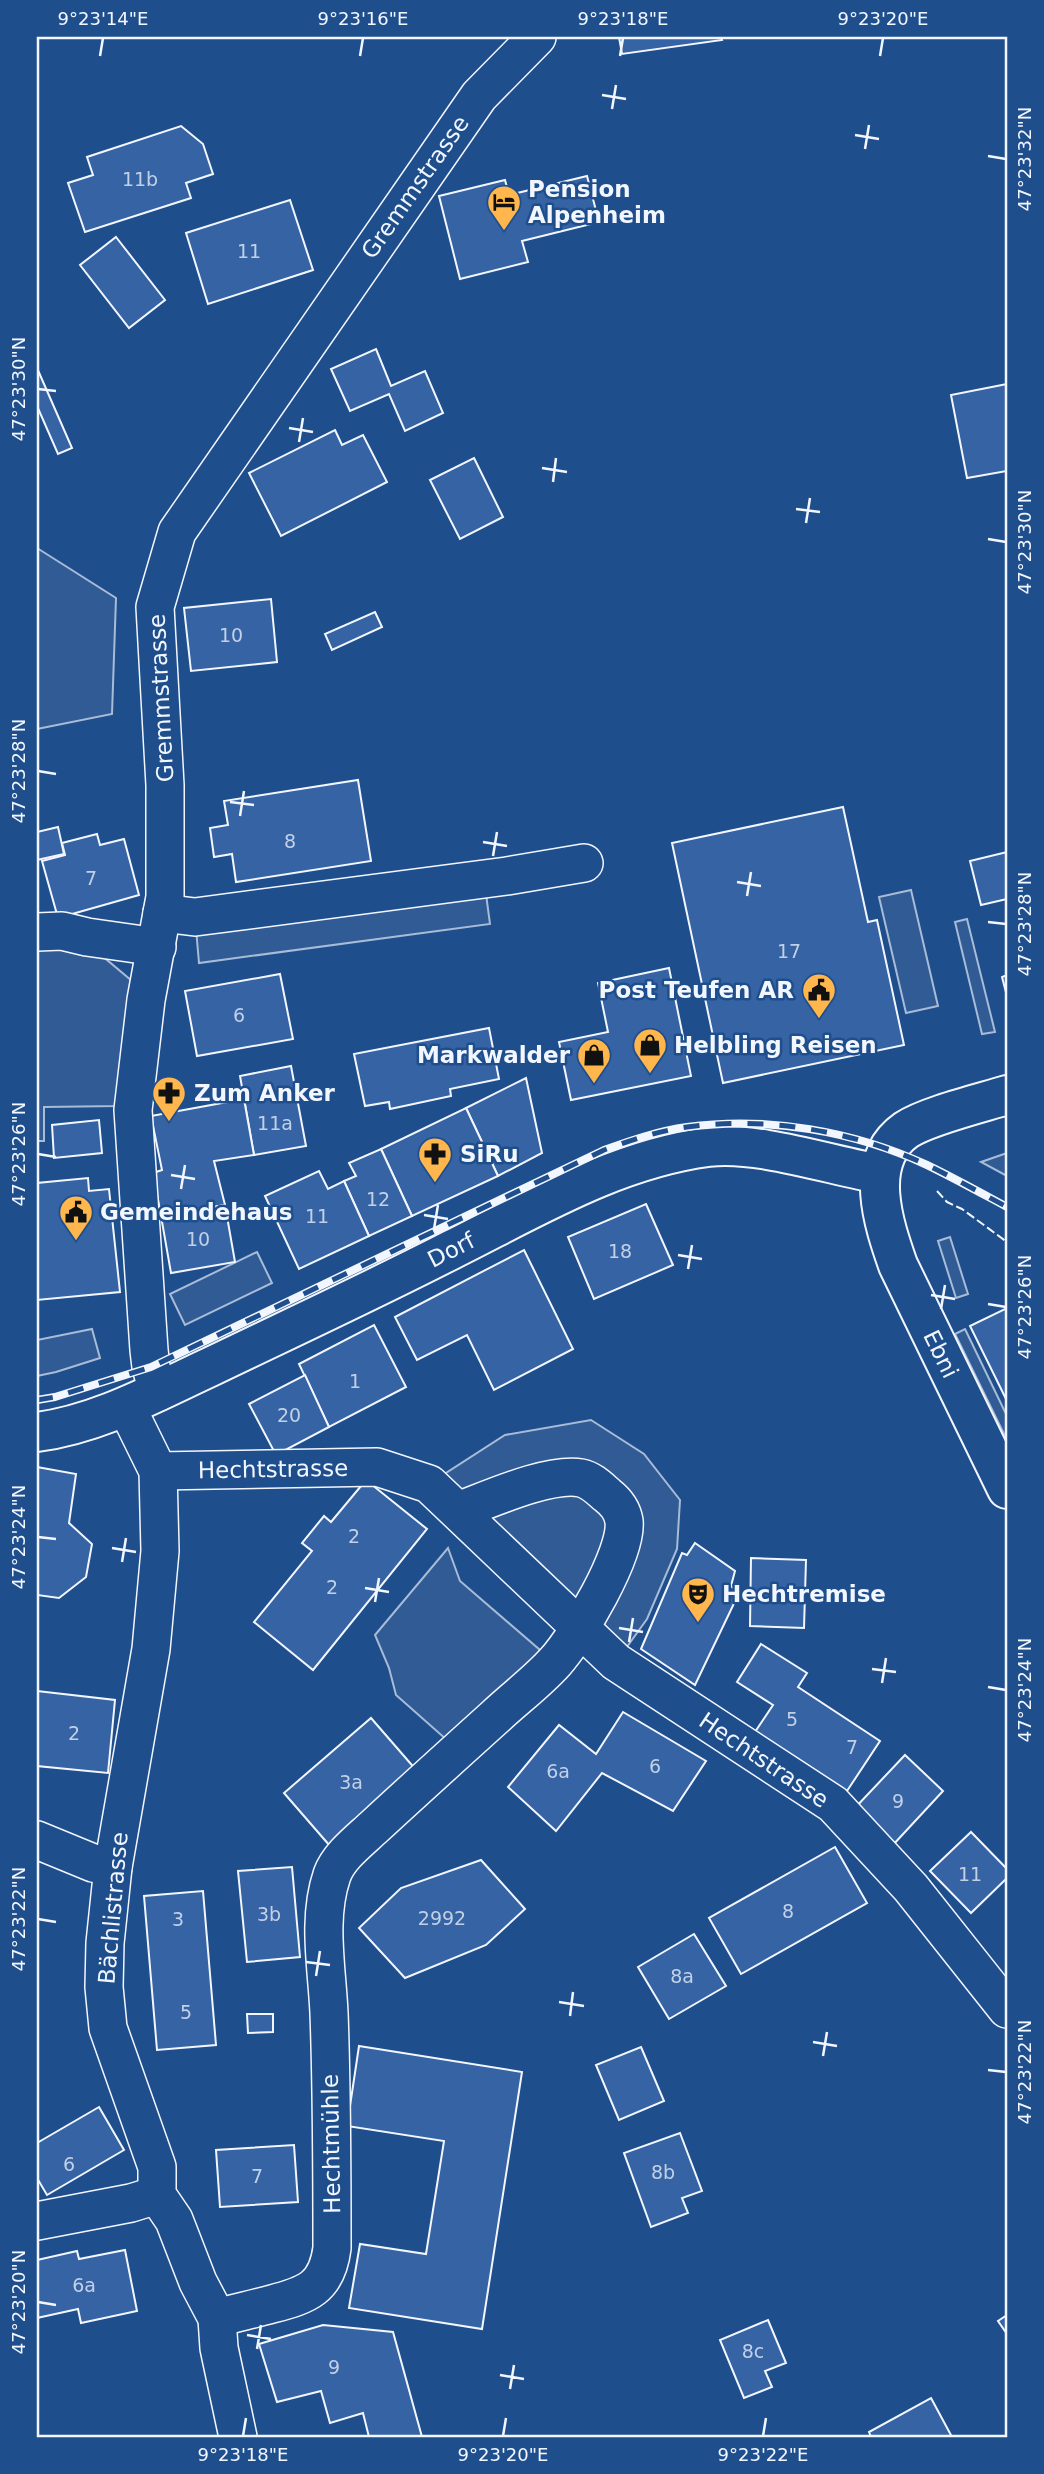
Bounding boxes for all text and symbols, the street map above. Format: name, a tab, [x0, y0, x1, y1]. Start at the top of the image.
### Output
text: 9°23'14"E	[58, 8, 148, 29]
text: 9°23'16"E	[318, 8, 408, 29]
text: 9°23'18"E	[578, 8, 668, 29]
text: 9°23'20"E	[838, 8, 928, 29]
text: 47°23'32"N	[1014, 107, 1035, 211]
street label: Gremmstrasse	[356, 111, 474, 263]
house number: 11b	[122, 168, 158, 190]
place label: Pension Alpenheim	[528, 176, 666, 228]
hotel icon: Pension Alpenheim	[485, 183, 523, 232]
house number: 11	[237, 240, 261, 262]
text: 47°23'30"N	[8, 337, 29, 441]
text: 47°23'30"N	[1014, 490, 1035, 594]
street label: Gremmstrasse	[144, 613, 178, 783]
house number: 10	[219, 624, 243, 646]
text: 47°23'28"N	[8, 719, 29, 823]
house number: 8	[284, 830, 296, 852]
house number: 7	[85, 867, 97, 889]
text: 47°23'28"N	[1014, 872, 1035, 976]
house number: 17	[777, 940, 801, 962]
public building icon: Post Teufen AR	[800, 971, 838, 1020]
place label: Post Teufen AR	[599, 977, 794, 1003]
house number: 6	[233, 1004, 245, 1026]
shop icon: Helbling Reisen	[631, 1026, 669, 1075]
place label: Helbling Reisen	[674, 1032, 877, 1058]
shop icon: Markwalder	[575, 1036, 613, 1085]
place label: Markwalder	[417, 1042, 571, 1068]
pharmacy icon: Zum Anker	[150, 1074, 188, 1123]
place label: Zum Anker	[194, 1080, 335, 1106]
text: 47°23'26"N	[8, 1102, 29, 1206]
house number: 11a	[257, 1112, 293, 1134]
pharmacy icon: SiRu	[416, 1135, 454, 1184]
place label: SiRu	[460, 1141, 519, 1167]
house number: 12	[366, 1188, 390, 1210]
public building icon: Gemeindehaus	[57, 1193, 95, 1242]
place label: Gemeindehaus	[100, 1199, 292, 1225]
house number: 11	[305, 1205, 329, 1227]
street label: Dorf	[423, 1227, 480, 1273]
house number: 10	[186, 1228, 210, 1250]
house number: 18	[608, 1240, 632, 1262]
text: 47°23'26"N	[1014, 1255, 1035, 1359]
street label: Ebni	[918, 1326, 964, 1382]
house number: 1	[349, 1370, 361, 1392]
house number: 20	[277, 1404, 301, 1426]
street label: Hechtstrasse	[198, 1455, 348, 1483]
text: 47°23'24"N	[8, 1485, 29, 1589]
house number: 2	[348, 1525, 360, 1547]
theatre icon: Hechtremise	[679, 1575, 717, 1624]
house number: 2	[326, 1576, 338, 1598]
place label: Hechtremise	[722, 1581, 886, 1607]
text: 47°23'24"N	[1014, 1638, 1035, 1742]
street label: Hechtstrasse	[694, 1707, 834, 1813]
house number: 5	[786, 1708, 798, 1730]
house number: 2	[68, 1722, 80, 1744]
house number: 7	[846, 1736, 858, 1758]
house number: 6	[649, 1755, 661, 1777]
house number: 6a	[546, 1760, 570, 1782]
house number: 3a	[339, 1771, 363, 1793]
house number: 9	[892, 1790, 904, 1812]
street label: Bächlistrasse	[93, 1831, 133, 1985]
house number: 11	[958, 1863, 982, 1885]
text: 47°23'22"N	[8, 1867, 29, 1971]
house number: 8	[782, 1900, 794, 1922]
house number: 3b	[257, 1903, 281, 1925]
house number: 2992	[418, 1907, 466, 1929]
house number: 3	[172, 1908, 184, 1930]
house number: 8a	[670, 1965, 694, 1987]
house number: 5	[180, 2001, 192, 2023]
text: 47°23'22"N	[1014, 2020, 1035, 2124]
street label: Hechtmühle	[317, 2074, 345, 2214]
house number: 6	[63, 2153, 75, 2175]
house number: 8b	[651, 2161, 675, 2183]
house number: 7	[251, 2165, 263, 2187]
text: 47°23'20"N	[8, 2250, 29, 2354]
house number: 6a	[72, 2274, 96, 2296]
house number: 8c	[742, 2340, 764, 2362]
house number: 9	[328, 2356, 340, 2378]
text: 9°23'18"E	[198, 2444, 288, 2465]
text: 9°23'20"E	[458, 2444, 548, 2465]
text: 9°23'22"E	[718, 2444, 808, 2465]

